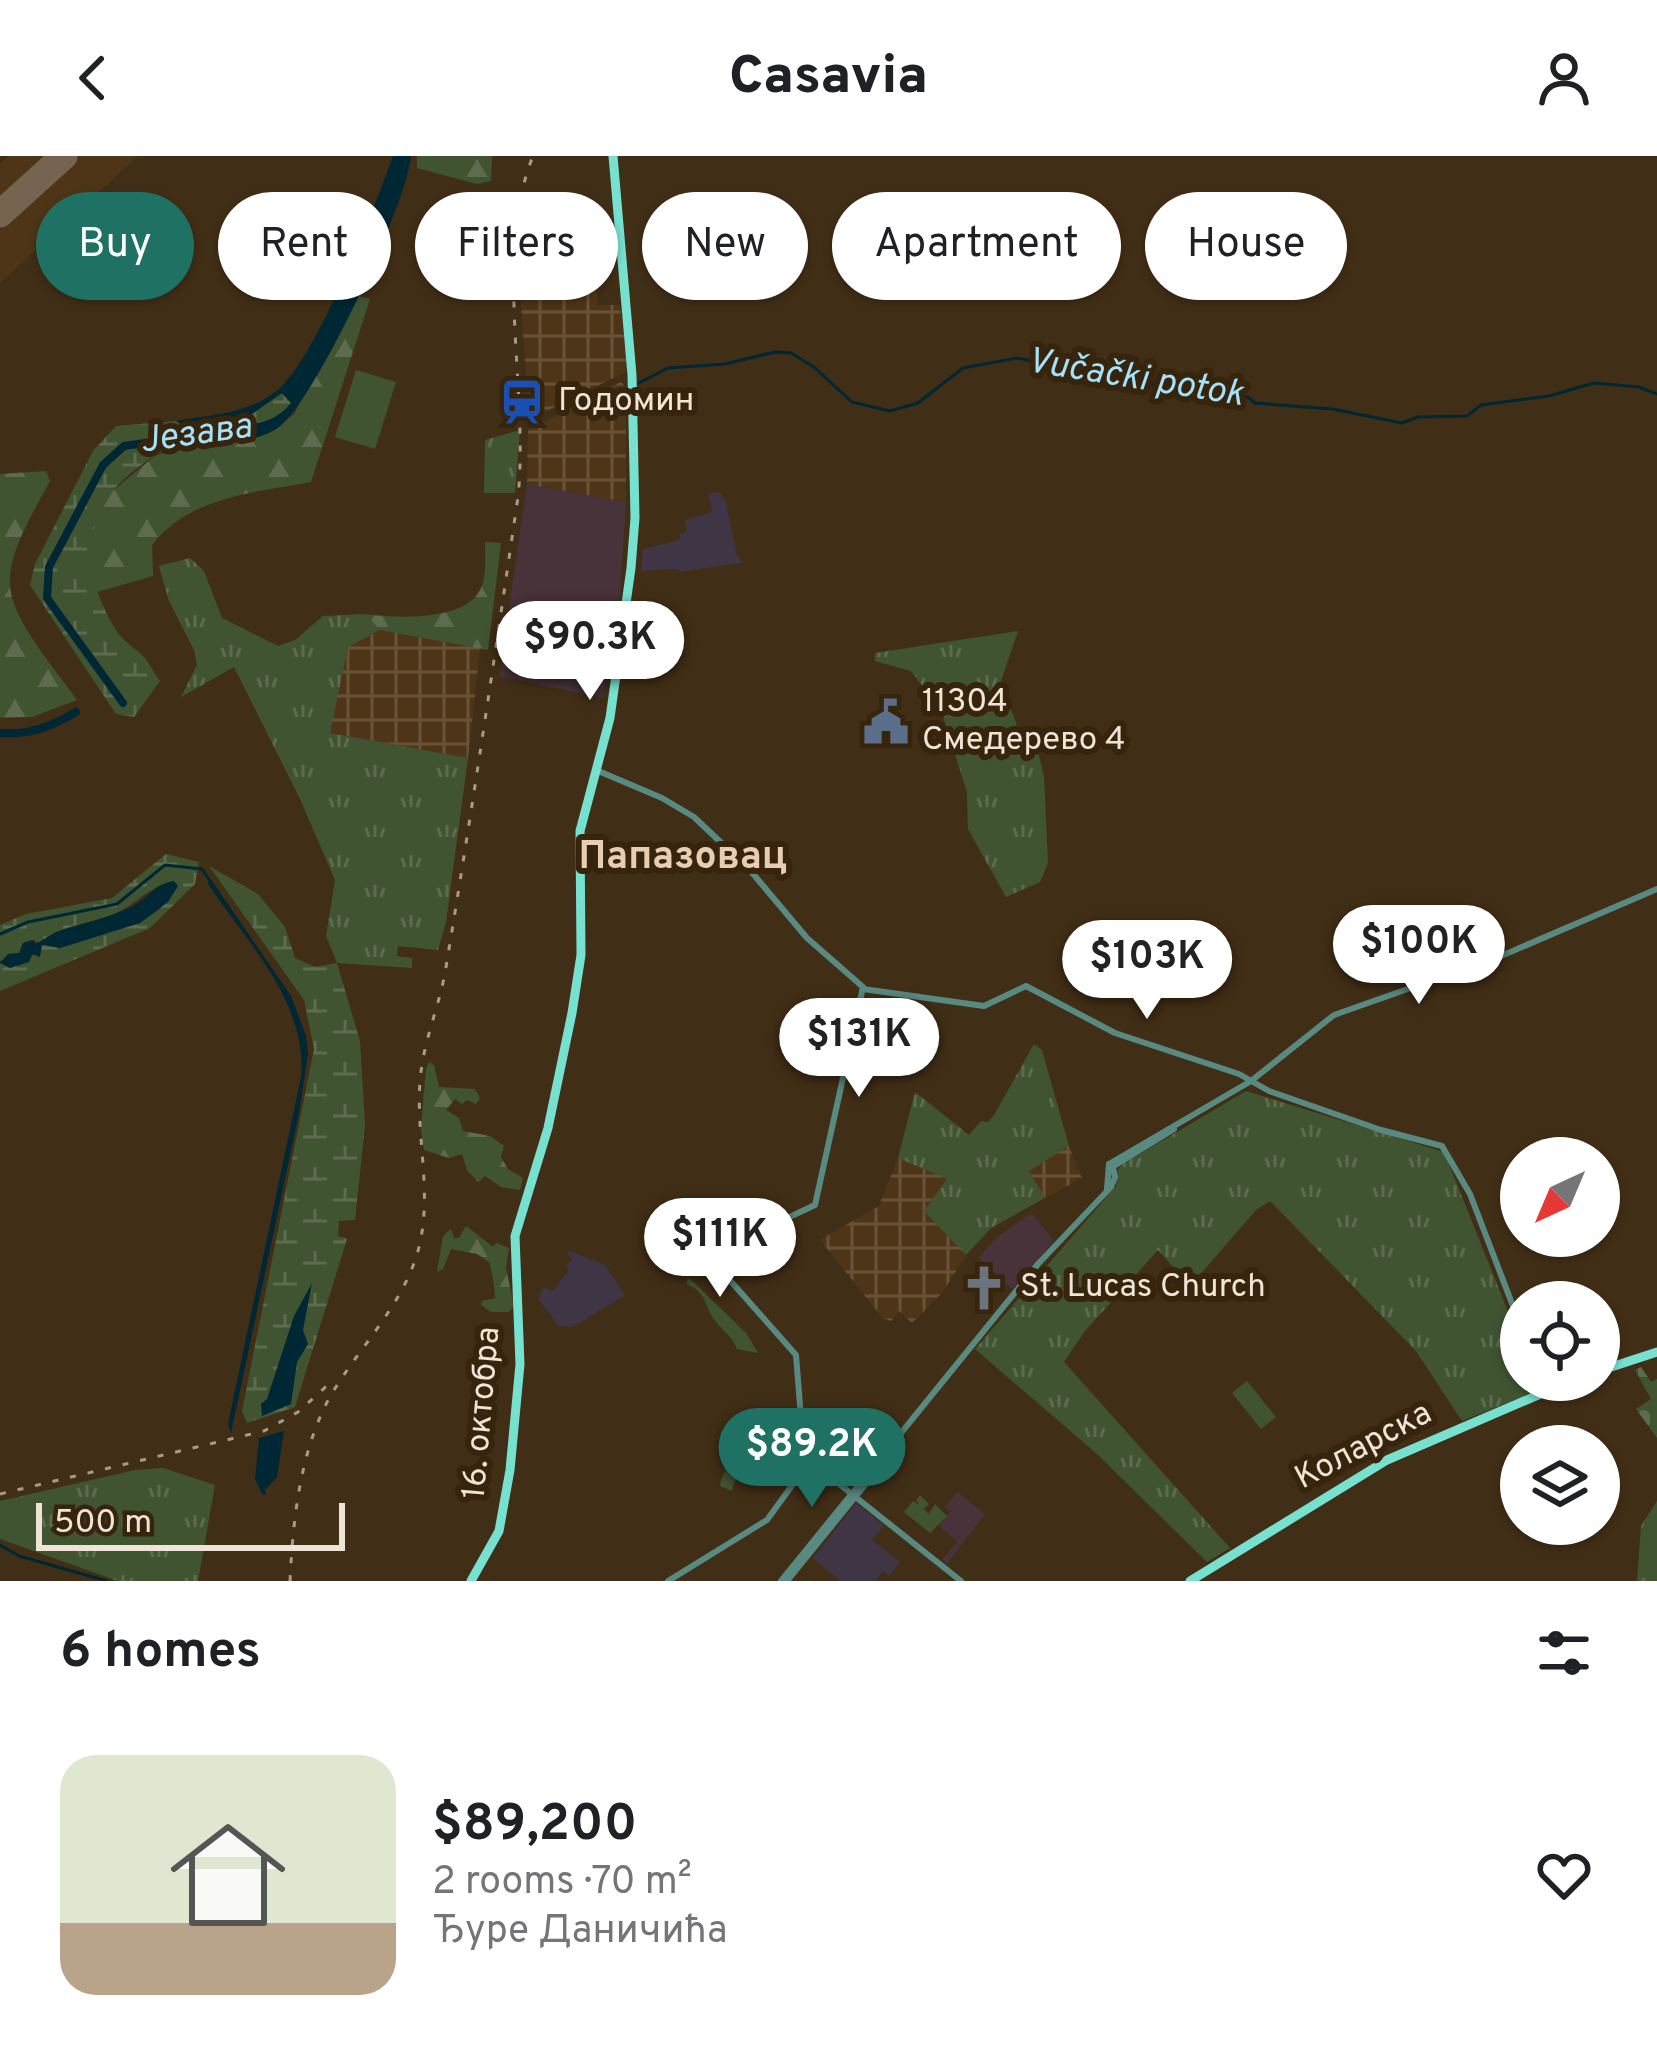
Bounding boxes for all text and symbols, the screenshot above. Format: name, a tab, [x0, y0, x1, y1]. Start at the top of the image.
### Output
text: Casavia	[729, 44, 928, 113]
icon: back	[60, 45, 126, 111]
icon: person	[1531, 45, 1597, 111]
chip: Buy	[36, 192, 194, 300]
chip: Rent	[218, 192, 391, 300]
chip: Filters	[415, 192, 618, 300]
chip: New	[642, 192, 808, 300]
chip: Apartment	[832, 192, 1121, 300]
chip: House	[1145, 192, 1347, 300]
water label: Vučački potok	[1024, 339, 1247, 419]
station icon: Годомин	[497, 377, 547, 427]
place label: Годомин	[558, 381, 694, 423]
water label: Језава	[137, 404, 255, 466]
pin: $90.3K	[492, 601, 688, 703]
text: $90.3K	[523, 615, 657, 664]
place label: 11304 Смедерево 4	[922, 682, 1125, 762]
public building icon: 11304 Смедерево 4	[861, 697, 911, 747]
district label: Папазовац	[579, 834, 787, 883]
pin: $100K	[1335, 905, 1503, 1007]
text: $100K	[1360, 919, 1478, 968]
pin: $103K	[1063, 920, 1231, 1022]
text: $103K	[1089, 934, 1205, 983]
pin: $131K	[775, 998, 943, 1100]
text: $131K	[806, 1012, 912, 1061]
north arrow	[1500, 1137, 1620, 1257]
map controls	[1500, 1137, 1620, 1545]
pin: $111K	[636, 1198, 804, 1300]
text: $111K	[671, 1212, 769, 1261]
church icon: St. Lucas Church	[959, 1263, 1009, 1313]
place label: St. Lucas Church	[1020, 1267, 1266, 1309]
button: locate	[1500, 1281, 1620, 1401]
street label: 16. октобра	[455, 1325, 511, 1501]
street label: Коларска	[1288, 1394, 1440, 1500]
pin: $89.2K	[714, 1408, 910, 1510]
text: $89.2K	[746, 1422, 878, 1471]
button: layers	[1500, 1425, 1620, 1545]
scale bar	[36, 1497, 345, 1550]
text: 500 m	[54, 1503, 152, 1545]
icon: filters	[1531, 1620, 1597, 1686]
text: 6 homes	[60, 1621, 261, 1686]
text: $89,200	[432, 1794, 637, 1859]
icon: home	[156, 1803, 300, 1947]
icon: heart	[1531, 1842, 1597, 1908]
text: 2 rooms · 70 m²	[432, 1859, 692, 1908]
text: Ђуре Даничића	[432, 1908, 728, 1957]

